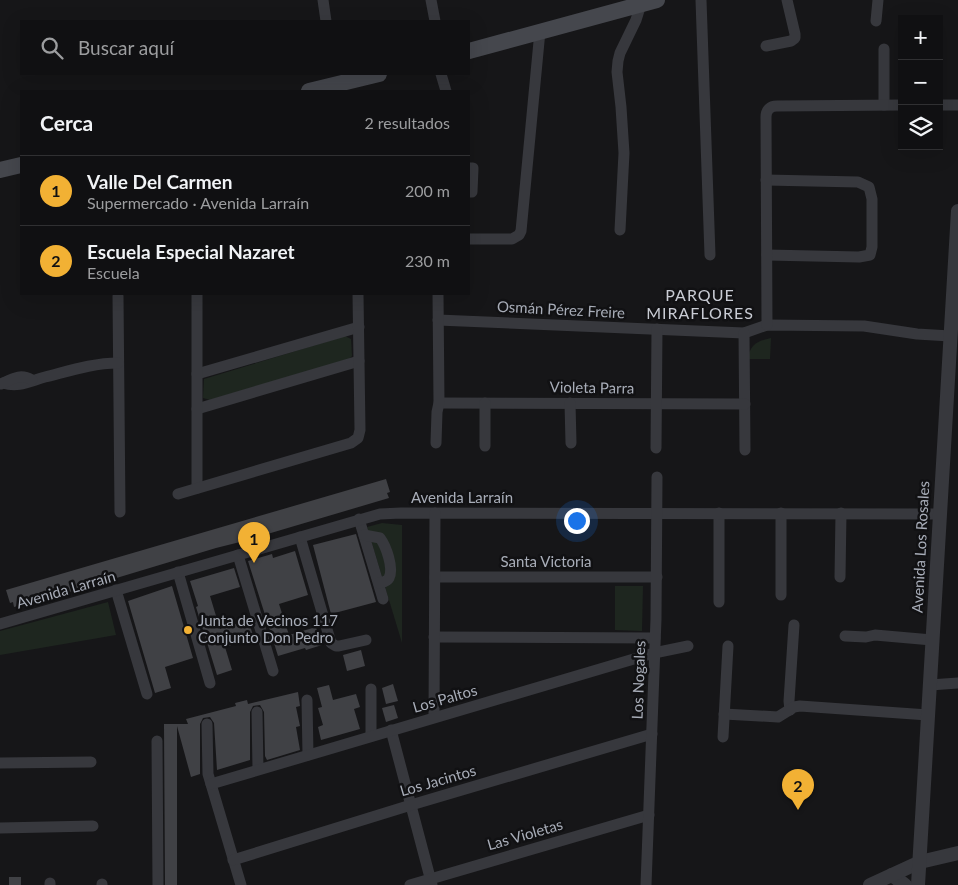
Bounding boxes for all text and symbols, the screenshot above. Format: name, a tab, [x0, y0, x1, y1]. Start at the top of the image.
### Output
map controls	[898, 15, 943, 150]
button: +	[898, 15, 943, 60]
search box	[20, 20, 470, 75]
icon: search	[38, 34, 66, 62]
text: Buscar aquí	[78, 36, 174, 59]
button: −	[898, 60, 943, 105]
button: layers	[898, 105, 943, 150]
text: Cerca	[40, 110, 93, 135]
text: 2 resultados	[364, 113, 450, 132]
text: Valle Del Carmen	[87, 170, 232, 193]
text: 1	[51, 181, 61, 200]
text: 200 m	[405, 181, 450, 200]
text: Supermercado · Avenida Larraín	[87, 193, 309, 212]
text: Escuela Especial Nazaret	[87, 240, 295, 263]
text: 2	[51, 251, 61, 270]
text: 230 m	[405, 251, 450, 270]
text: Escuela	[87, 263, 140, 282]
district label: PARQUE MIRAFLORES	[646, 285, 754, 322]
street label: Osmán Pérez Freire	[497, 297, 626, 321]
street label: Violeta Parra	[549, 377, 635, 397]
street label: Avenida Los Rosales	[908, 481, 932, 613]
street label: Avenida Larraín	[411, 488, 513, 506]
your location	[564, 508, 590, 534]
pin: 1	[238, 522, 270, 563]
street label: Santa Victoria	[500, 552, 592, 570]
street label: Avenida Larraín	[14, 566, 117, 612]
place label: Junta de Vecinos 117 Conjunto Don Pedro	[198, 611, 338, 646]
marker: Junta de Vecinos 117 Conjunto Don Pedro	[182, 624, 194, 636]
street label: Los Nogales	[628, 640, 648, 720]
street label: Los Paltos	[410, 680, 479, 716]
street label: Los Jacintos	[398, 761, 478, 799]
pin: 2	[782, 769, 814, 810]
street label: Las Violetas	[485, 815, 565, 853]

